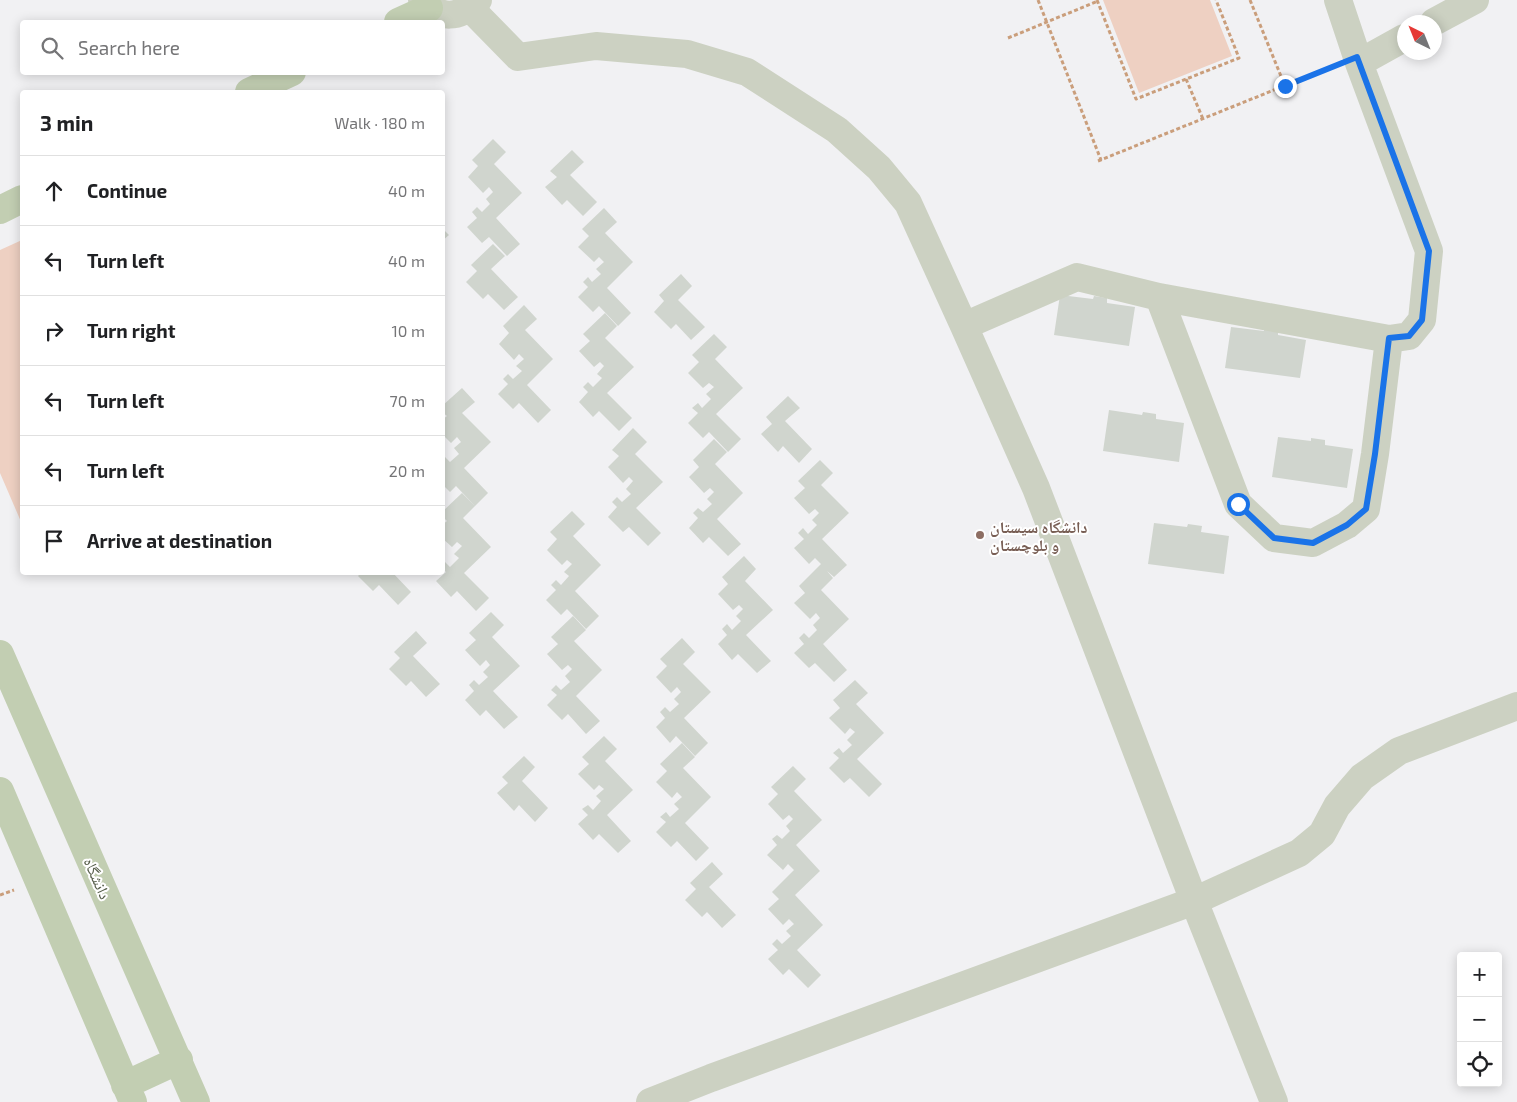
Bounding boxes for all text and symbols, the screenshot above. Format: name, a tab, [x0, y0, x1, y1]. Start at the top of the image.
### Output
north arrow	[1397, 15, 1442, 60]
search box	[20, 20, 445, 75]
icon: search	[38, 34, 66, 62]
text: Search here	[78, 36, 180, 59]
route end	[1274, 75, 1297, 98]
text: 3 min	[40, 110, 93, 135]
text: Walk · 180 m	[334, 113, 425, 132]
icon: ahead	[40, 177, 68, 205]
text: Continue	[87, 179, 167, 202]
text: 40 m	[388, 181, 425, 200]
icon: left	[40, 247, 68, 275]
text: Turn left	[87, 249, 164, 272]
text: 40 m	[388, 251, 425, 270]
icon: right	[40, 317, 68, 345]
text: Turn right	[87, 319, 175, 342]
text: 10 m	[391, 321, 425, 340]
icon: left	[40, 387, 68, 415]
text: Turn left	[87, 389, 164, 412]
text: 70 m	[390, 391, 425, 410]
icon: left	[40, 457, 68, 485]
text: Turn left	[87, 459, 164, 482]
text: 20 m	[389, 461, 425, 480]
route start	[1227, 493, 1250, 516]
place label: دانشگاه سیستان و بلوچستان	[990, 517, 1088, 555]
icon: arrive	[40, 527, 68, 555]
text: Arrive at destination	[87, 529, 272, 552]
marker: دانشگاه سیستان و بلوچستان	[974, 529, 986, 541]
street label: دانشگاه	[81, 854, 115, 902]
map controls	[1457, 952, 1502, 1087]
button: +	[1457, 952, 1502, 997]
button: −	[1457, 997, 1502, 1042]
button: locate	[1457, 1042, 1502, 1087]

